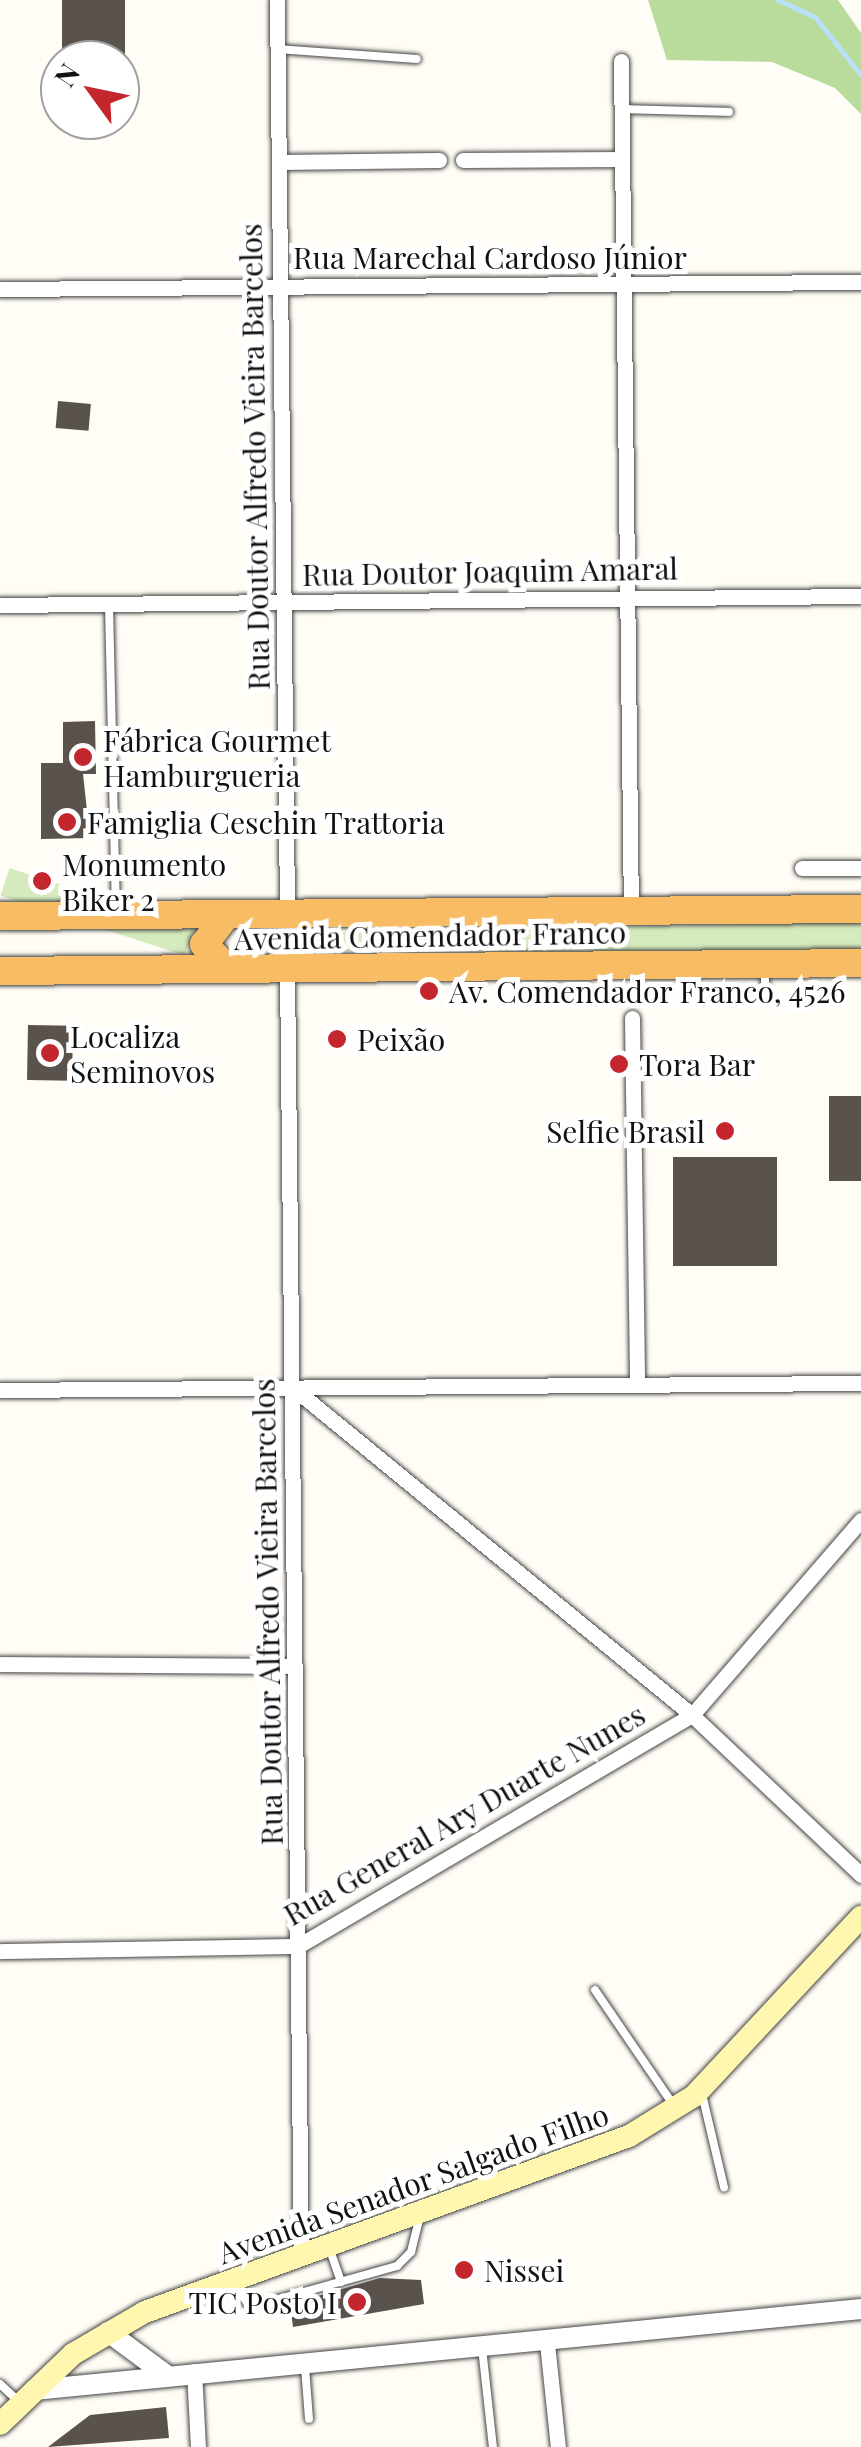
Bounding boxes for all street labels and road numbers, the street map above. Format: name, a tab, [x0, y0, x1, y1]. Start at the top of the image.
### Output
street label: Rua Doutor Alfredo Vieira Barcelos	[232, 222, 276, 692]
street label: Rua Marechal Cardoso Júnior	[293, 239, 687, 275]
street label: Rua Doutor Joaquim Amaral	[301, 550, 679, 592]
street label: Avenida Comendador Franco	[233, 914, 627, 956]
street label: Rua Doutor Alfredo Vieira Barcelos	[245, 1377, 289, 1847]
street label: Rua General Ary Duarte Nunes	[276, 1695, 652, 1933]
street label: Avenida Senador Salgado Filho	[212, 2095, 614, 2271]

